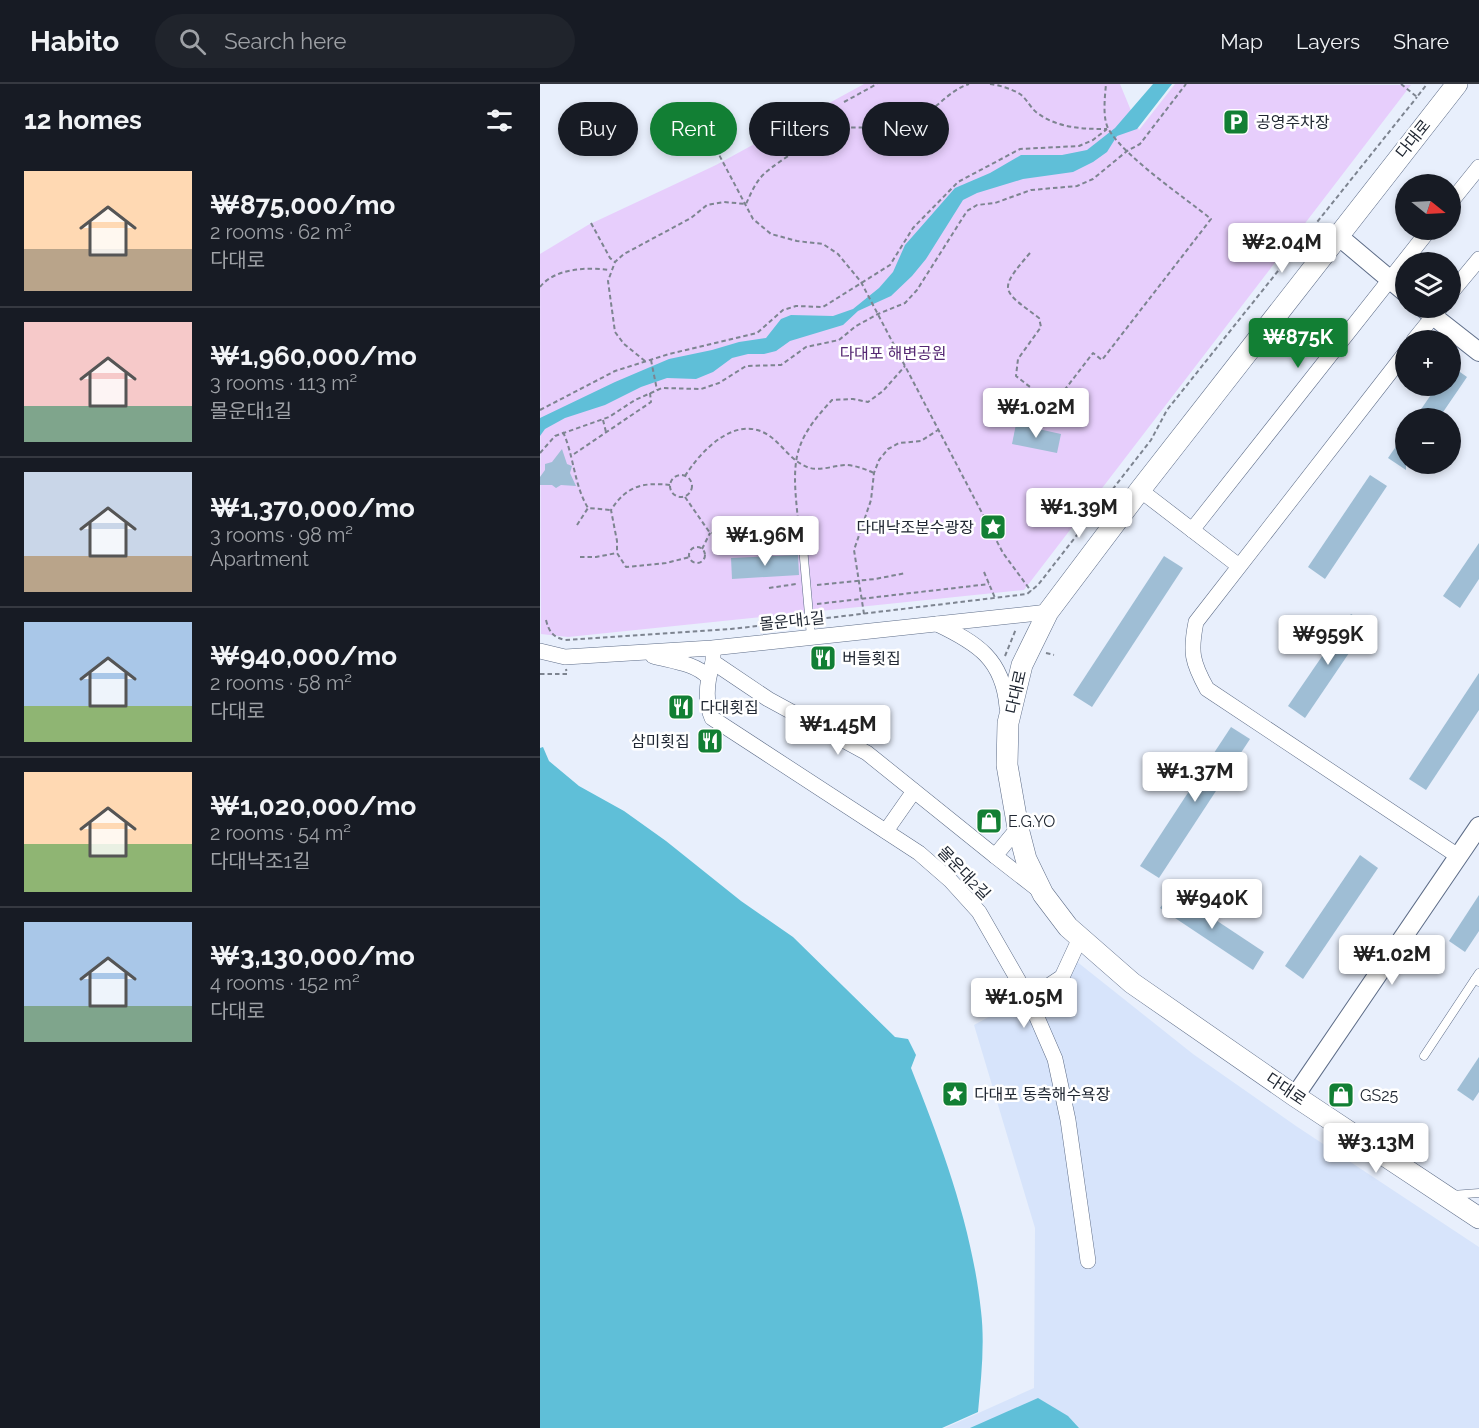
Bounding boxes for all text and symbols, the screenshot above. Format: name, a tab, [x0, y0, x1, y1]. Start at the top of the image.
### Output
search box	[155, 14, 575, 68]
text: Habito	[30, 25, 119, 58]
icon: search	[176, 25, 209, 58]
text: Search here	[224, 28, 346, 54]
text: Map	[1220, 29, 1263, 54]
text: Layers	[1296, 29, 1360, 54]
text: Share	[1393, 29, 1449, 54]
chip: Buy	[558, 102, 638, 156]
chip: Rent	[650, 102, 737, 156]
chip: Filters	[749, 102, 850, 156]
chip: New	[862, 102, 949, 156]
icon: filters	[483, 104, 516, 137]
text: 12 homes	[24, 105, 142, 135]
parking icon: 공영주차장	[1221, 107, 1251, 137]
place label: 공영주차장	[1256, 113, 1330, 132]
street label: 다대로	[1392, 116, 1434, 162]
north arrow	[1395, 174, 1461, 240]
map controls	[1395, 174, 1461, 474]
text: ₩875,000/mo	[210, 190, 395, 220]
icon: home	[72, 195, 144, 267]
text: 2 rooms · 62 m²	[210, 220, 352, 244]
pin: ₩2.04M	[1233, 223, 1331, 274]
text: ₩2.04M	[1242, 230, 1322, 254]
text: 다대로	[210, 248, 265, 272]
button: layers	[1395, 252, 1461, 318]
pin: ₩875K	[1256, 318, 1340, 369]
text: ₩875K	[1263, 325, 1333, 349]
button: +	[1395, 330, 1461, 396]
text: ₩1,960,000/mo	[210, 341, 417, 371]
park label: 다대포 해변공원	[839, 344, 947, 363]
icon: home	[72, 346, 144, 418]
text: 3 rooms · 113 m²	[210, 371, 357, 395]
pin: ₩1.02M	[987, 388, 1085, 439]
text: ₩1.02M	[997, 395, 1075, 419]
text: 몰운대1길	[210, 399, 292, 423]
button: −	[1395, 408, 1461, 474]
pin: ₩1.39M	[1030, 488, 1128, 539]
text: ₩1,370,000/mo	[210, 493, 415, 523]
text: ₩1.39M	[1040, 495, 1118, 519]
icon: home	[72, 496, 144, 568]
place icon: 다대낙조분수광장	[978, 512, 1008, 542]
pin: ₩1.96M	[716, 516, 814, 567]
place label: 다대낙조분수광장	[856, 518, 974, 537]
text: 3 rooms · 98 m²	[210, 523, 353, 547]
text: ₩1.96M	[726, 523, 804, 547]
text: Apartment	[210, 547, 309, 571]
street label: 몰운대1길	[758, 608, 826, 634]
pin: ₩959K	[1286, 615, 1370, 666]
text: ₩959K	[1292, 622, 1364, 646]
text: ₩940,000/mo	[210, 641, 397, 671]
restaurant icon: 버들횟집	[808, 643, 838, 673]
icon: home	[72, 646, 144, 718]
place label: 버들횟집	[842, 649, 901, 668]
street label: 다대로	[1002, 668, 1030, 716]
text: 2 rooms · 58 m²	[210, 671, 352, 695]
restaurant icon: 다대횟집	[666, 692, 696, 722]
place label: 다대횟집	[700, 698, 759, 717]
text: 다대로	[210, 699, 265, 723]
pin: ₩1.45M	[789, 705, 887, 756]
text: ₩1.45M	[799, 712, 877, 736]
restaurant icon: 삼미횟집	[695, 726, 725, 756]
place label: 삼미횟집	[631, 732, 690, 751]
pin: ₩1.37M	[1146, 752, 1244, 803]
text: ₩1.37M	[1156, 759, 1234, 783]
text: ₩1,020,000/mo	[210, 791, 416, 821]
icon: home	[72, 796, 144, 868]
shop icon: E.G.YO	[974, 806, 1004, 836]
place label: E.G.YO	[1008, 812, 1055, 831]
text: 2 rooms · 54 m²	[210, 821, 351, 845]
street label: 몰운대2길	[934, 842, 994, 904]
text: 다대낙조1길	[210, 849, 311, 873]
pin: ₩940K	[1170, 879, 1254, 930]
text: ₩940K	[1176, 886, 1248, 910]
pin: ₩1.02M	[1343, 935, 1441, 986]
text: ₩3,130,000/mo	[210, 941, 415, 971]
text: ₩1.02M	[1353, 942, 1431, 966]
icon: home	[72, 946, 144, 1018]
text: 4 rooms · 152 m²	[210, 971, 360, 995]
pin: ₩1.05M	[975, 978, 1073, 1029]
text: ₩1.05M	[985, 985, 1063, 1009]
text: 다대로	[210, 999, 265, 1023]
street label: 다대로	[1262, 1069, 1310, 1109]
place icon: 다대포 동측해수욕장	[940, 1079, 970, 1109]
shop icon: GS25	[1326, 1080, 1356, 1110]
place label: 다대포 동측해수욕장	[974, 1085, 1111, 1104]
place label: GS25	[1360, 1086, 1399, 1105]
pin: ₩3.13M	[1327, 1123, 1425, 1174]
text: ₩3.13M	[1338, 1130, 1415, 1154]

